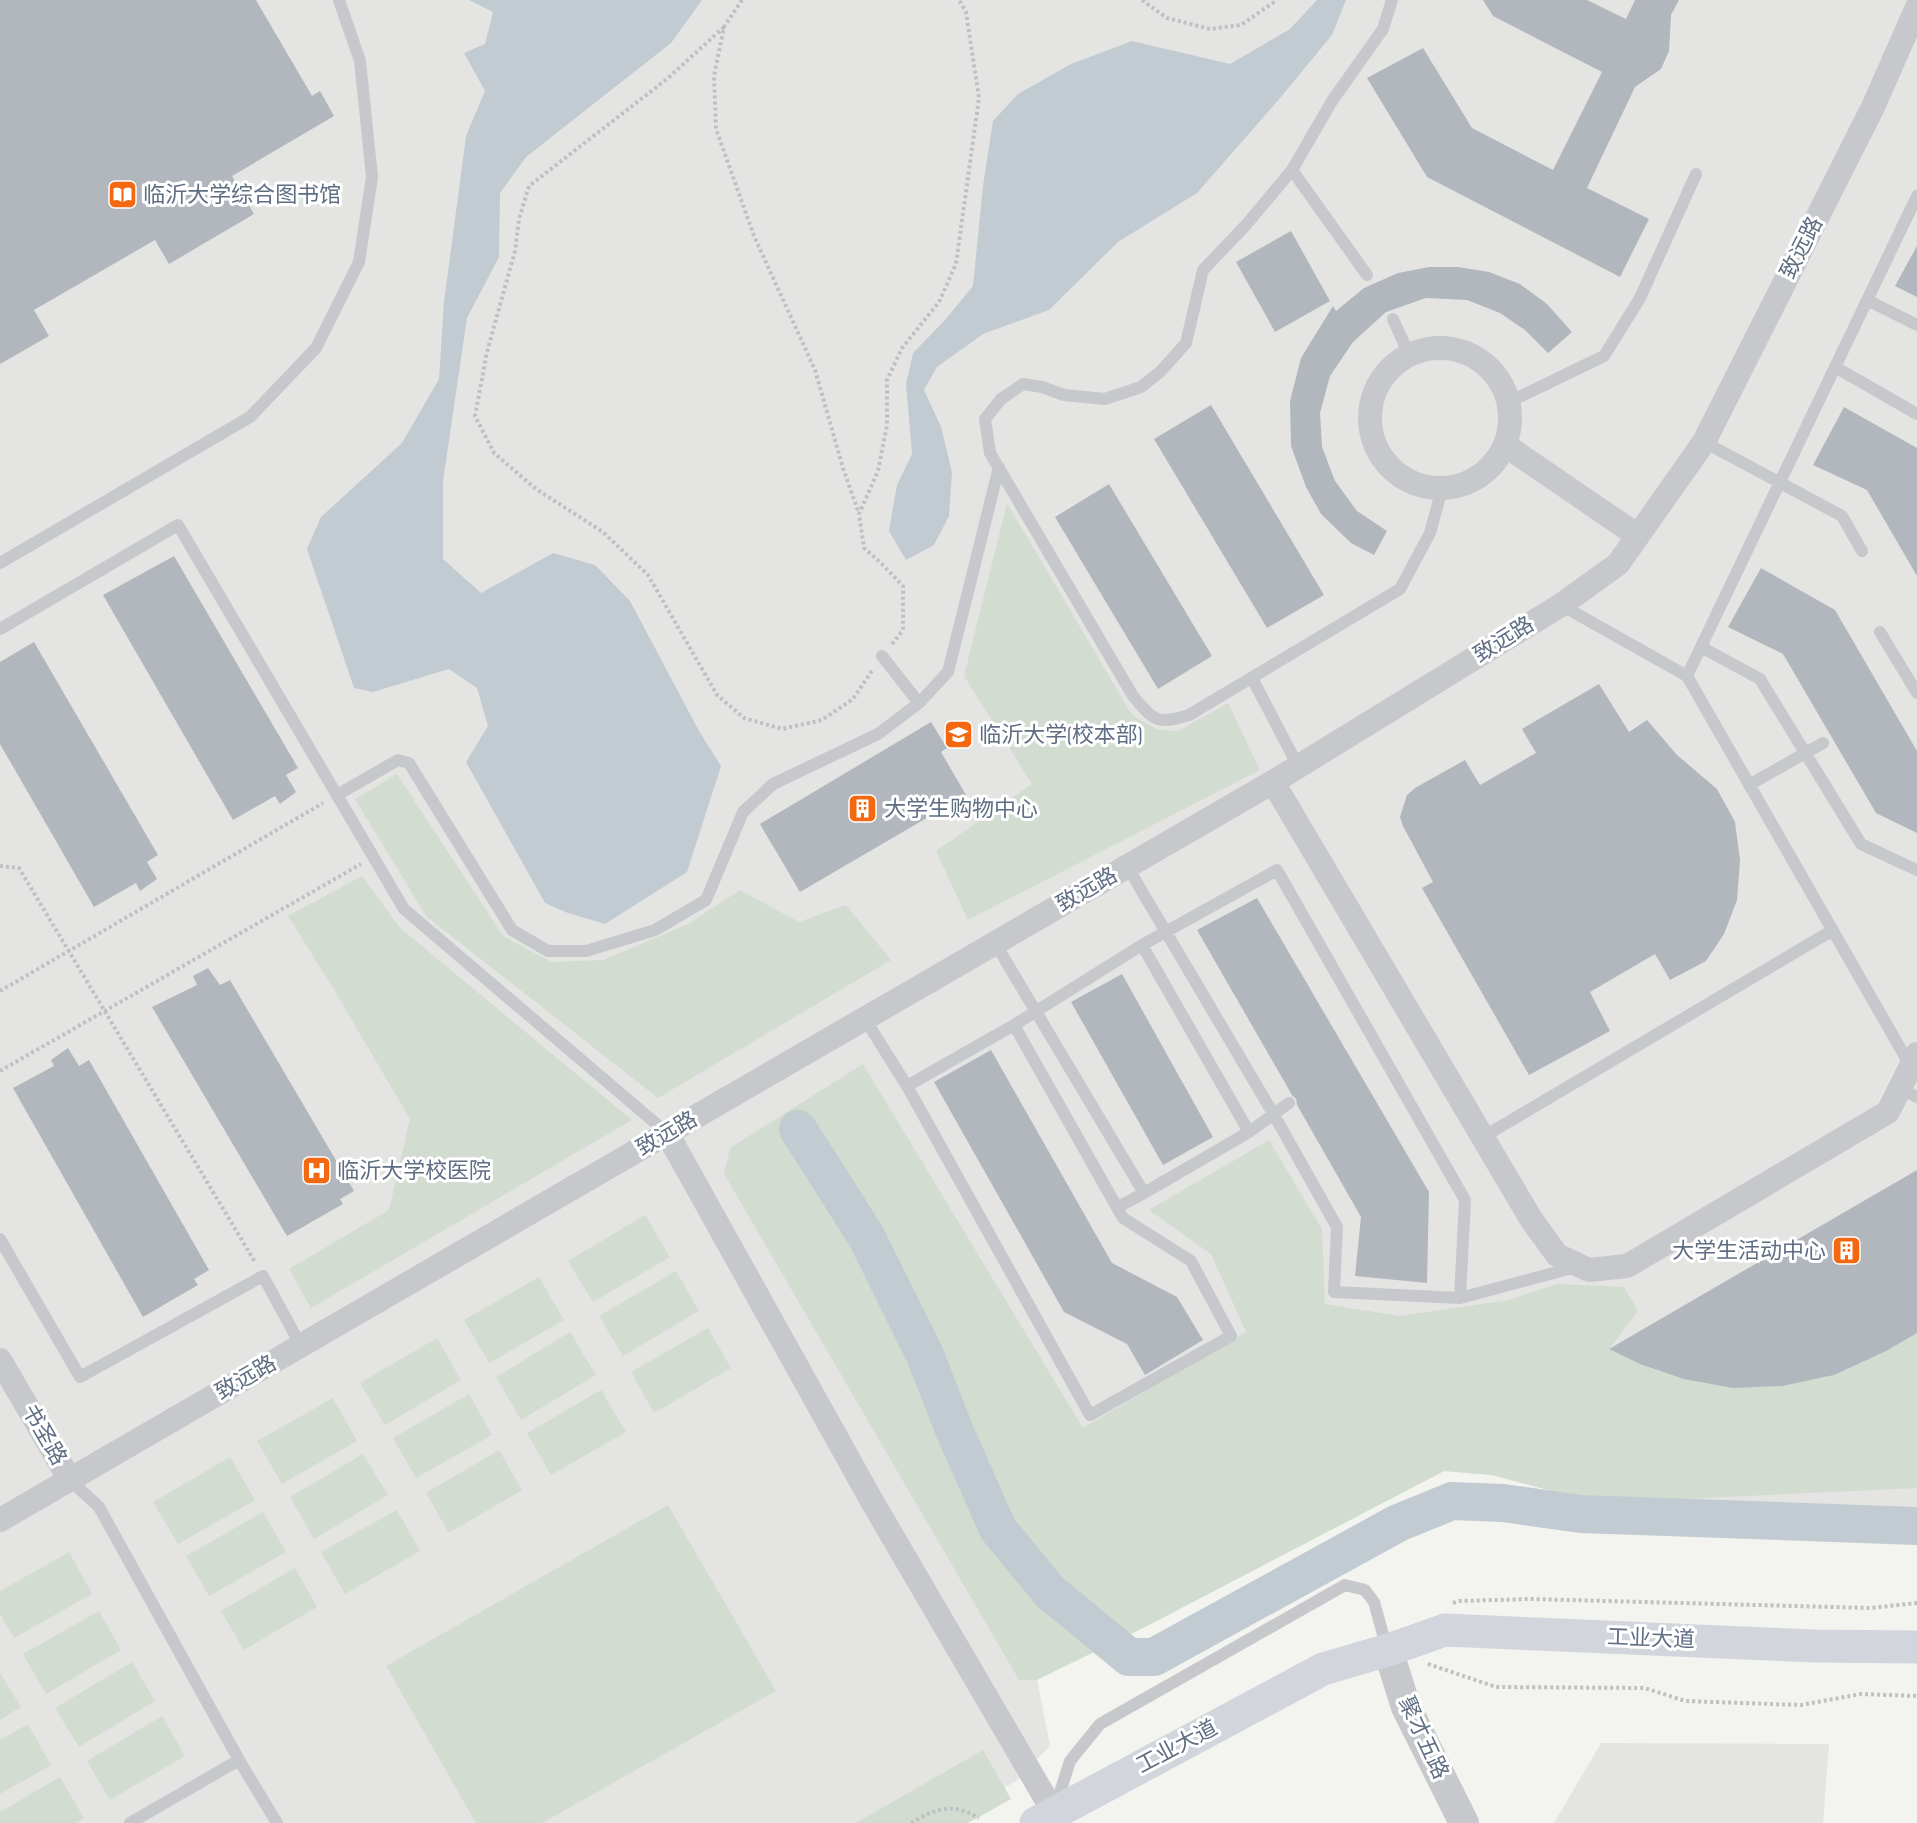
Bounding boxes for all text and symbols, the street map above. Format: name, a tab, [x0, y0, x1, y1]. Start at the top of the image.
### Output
library icon: 临沂大学综合图书馆	[106, 179, 138, 211]
place label: 临沂大学综合图书馆	[143, 182, 341, 209]
street label: 致远路	[1775, 212, 1829, 284]
street label: 致远路	[1469, 611, 1539, 669]
school or university icon: 临沂大学(校本部)	[942, 719, 974, 751]
place label: 临沂大学(校本部)	[979, 722, 1143, 749]
building icon: 大学生购物中心	[847, 793, 879, 825]
place label: 大学生购物中心	[884, 796, 1038, 823]
street label: 致远路	[1052, 862, 1122, 918]
street label: 致远路	[632, 1106, 702, 1162]
hospital icon: 临沂大学校医院	[300, 1155, 332, 1187]
place label: 临沂大学校医院	[337, 1158, 491, 1185]
building icon: 大学生活动中心	[1831, 1235, 1863, 1267]
place label: 大学生活动中心	[1672, 1238, 1826, 1265]
street label: 致远路	[211, 1350, 281, 1406]
street label: 书圣路	[16, 1400, 72, 1470]
street label: 工业大道	[1607, 1624, 1695, 1654]
street label: 聚才五路	[1392, 1692, 1454, 1784]
street label: 工业大道	[1132, 1714, 1222, 1780]

